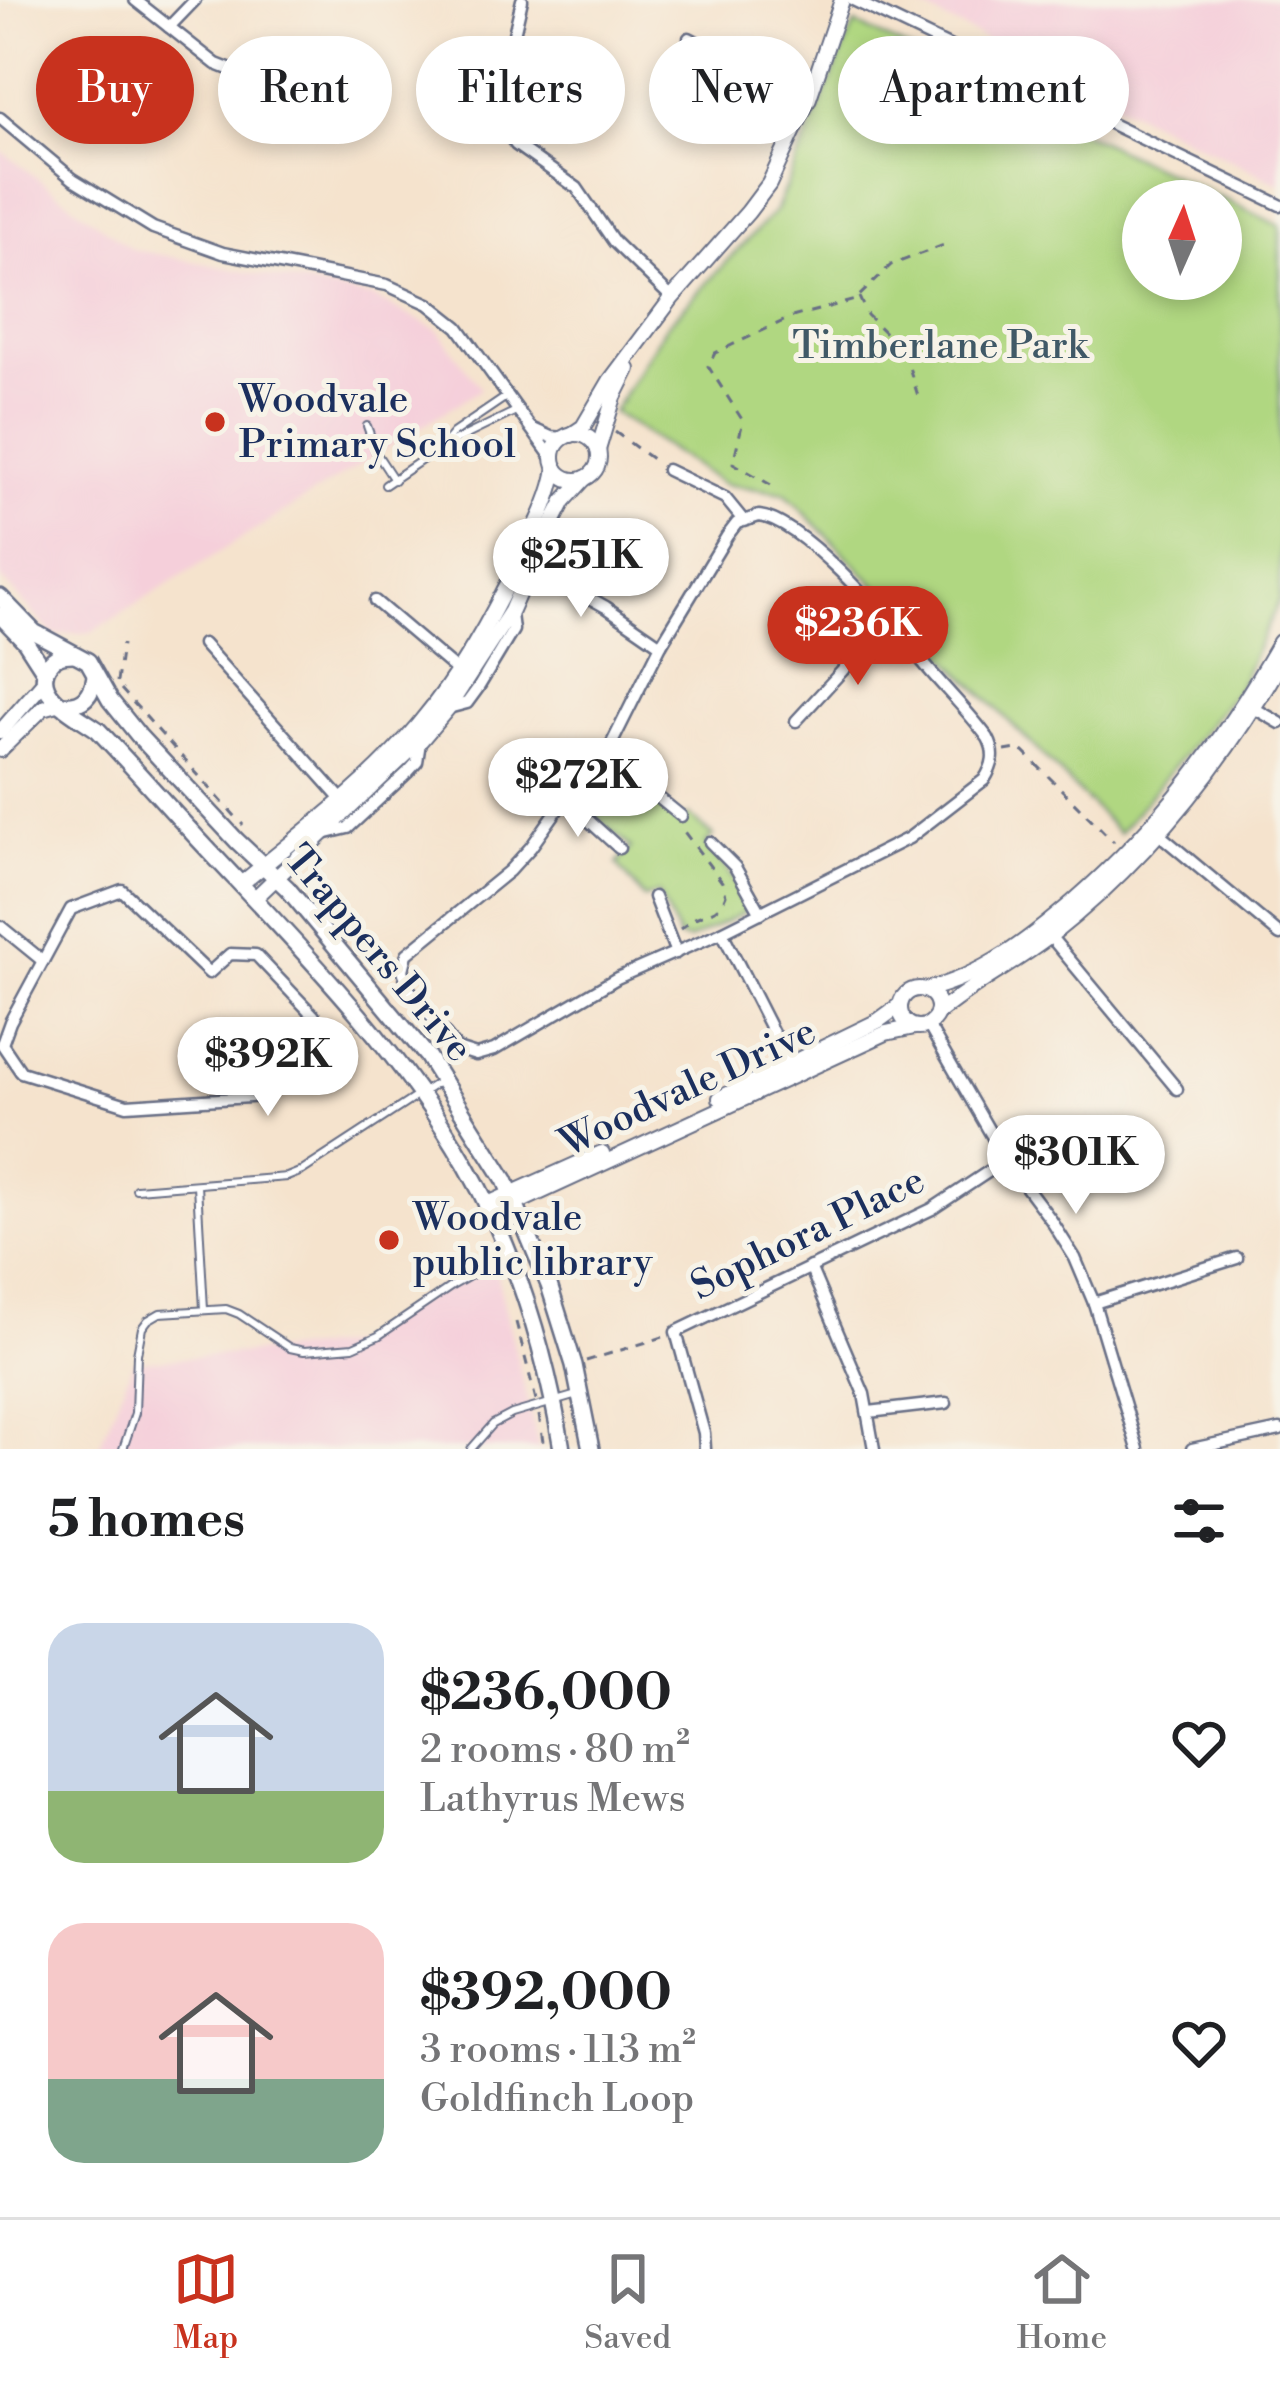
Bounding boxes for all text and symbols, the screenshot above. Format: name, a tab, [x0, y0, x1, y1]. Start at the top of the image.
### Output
chip: Buy	[36, 36, 194, 144]
chip: Rent	[218, 36, 392, 144]
chip: Filters	[416, 36, 625, 144]
chip: New	[649, 36, 814, 144]
chip: Apartment	[838, 36, 1129, 144]
north arrow	[1122, 180, 1242, 300]
map controls	[1122, 180, 1242, 300]
park label: Timberlane Park	[792, 322, 1090, 371]
place label: Woodvale Primary School	[237, 376, 516, 470]
marker: Woodvale Primary School	[202, 409, 228, 435]
pin: $251K	[497, 518, 665, 620]
text: $251K	[520, 532, 642, 581]
pin: $236K	[774, 586, 942, 688]
text: $236K	[794, 600, 922, 649]
pin: $272K	[494, 738, 662, 840]
text: $272K	[515, 752, 641, 801]
street label: Trappers Drive	[273, 836, 483, 1072]
street label: Woodvale Drive	[550, 1007, 824, 1170]
pin: $392K	[184, 1017, 352, 1119]
text: $392K	[204, 1031, 332, 1080]
pin: $301K	[992, 1115, 1160, 1217]
text: $301K	[1014, 1129, 1138, 1178]
street label: Sophora Place	[683, 1156, 933, 1312]
place label: Woodvale public library	[411, 1194, 653, 1288]
marker: Woodvale public library	[376, 1227, 402, 1253]
icon: filters	[1166, 1488, 1232, 1554]
text: 5 homes	[48, 1489, 245, 1553]
text: $236,000	[420, 1662, 672, 1726]
icon: home	[144, 1671, 288, 1815]
icon: heart	[1166, 1710, 1232, 1776]
text: 2 rooms · 80 m²	[420, 1726, 690, 1775]
text: Lathyrus Mews	[420, 1775, 686, 1824]
text: $392,000	[420, 1962, 672, 2026]
icon: home	[144, 1971, 288, 2115]
icon: heart	[1166, 2010, 1232, 2076]
text: 3 rooms · 113 m²	[420, 2026, 696, 2075]
text: Goldfinch Loop	[420, 2075, 694, 2124]
tab: Map	[173, 2246, 239, 2359]
tab: Saved	[584, 2246, 671, 2359]
tab: Home	[1017, 2246, 1107, 2359]

